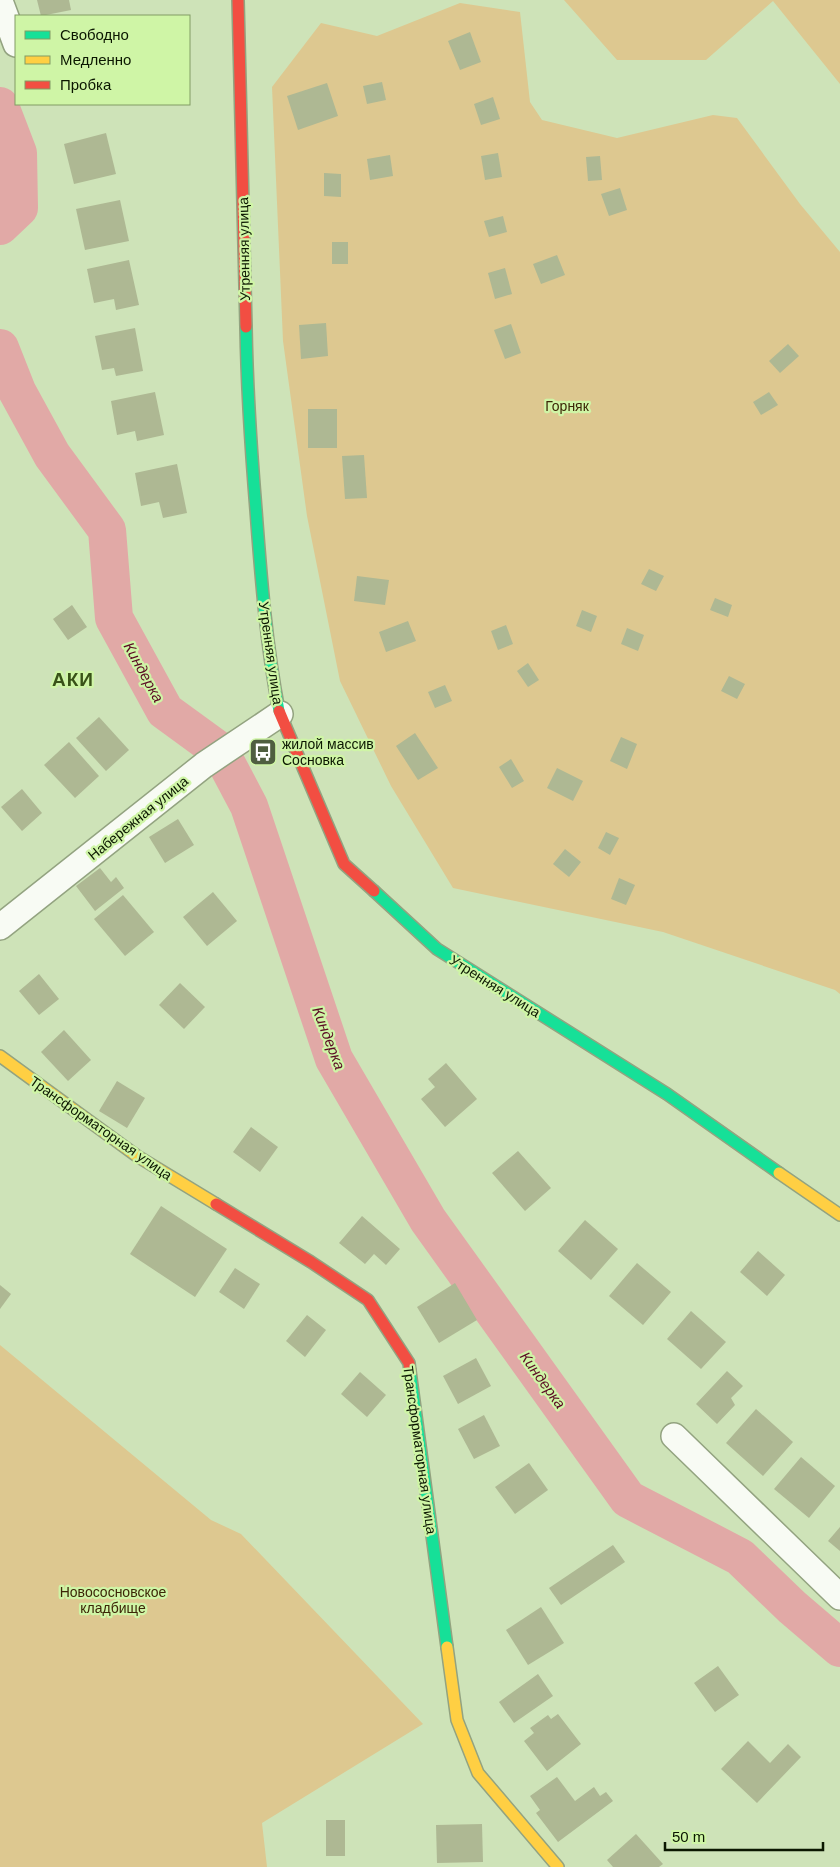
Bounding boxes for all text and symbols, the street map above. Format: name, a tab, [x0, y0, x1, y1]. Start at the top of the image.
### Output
legend	[15, 15, 190, 105]
text: Свободно	[60, 26, 129, 43]
text: Медленно	[60, 51, 131, 68]
text: Пробка	[60, 76, 112, 93]
street label: Утренняя улица	[235, 197, 253, 301]
park label: Горняк	[545, 398, 590, 414]
street label: Утренняя улица	[256, 600, 286, 706]
water label: Киндерка	[121, 639, 167, 705]
district label: АКИ	[52, 669, 94, 690]
place label: жилой массив Сосновка	[282, 736, 374, 768]
bus stop icon: жилой массив Сосновка	[248, 737, 278, 767]
street label: Набережная улица	[85, 773, 191, 863]
street label: Утренняя улица	[447, 952, 543, 1020]
water label: Киндерка	[309, 1004, 349, 1072]
street label: Трансформаторная улица	[27, 1073, 175, 1183]
water label: Киндерка	[517, 1348, 569, 1412]
street label: Трансформаторная улица	[400, 1365, 440, 1535]
park label: Новососновское кладбище	[60, 1584, 166, 1616]
scale bar	[665, 1820, 822, 1852]
text: 50 m	[672, 1828, 705, 1845]

